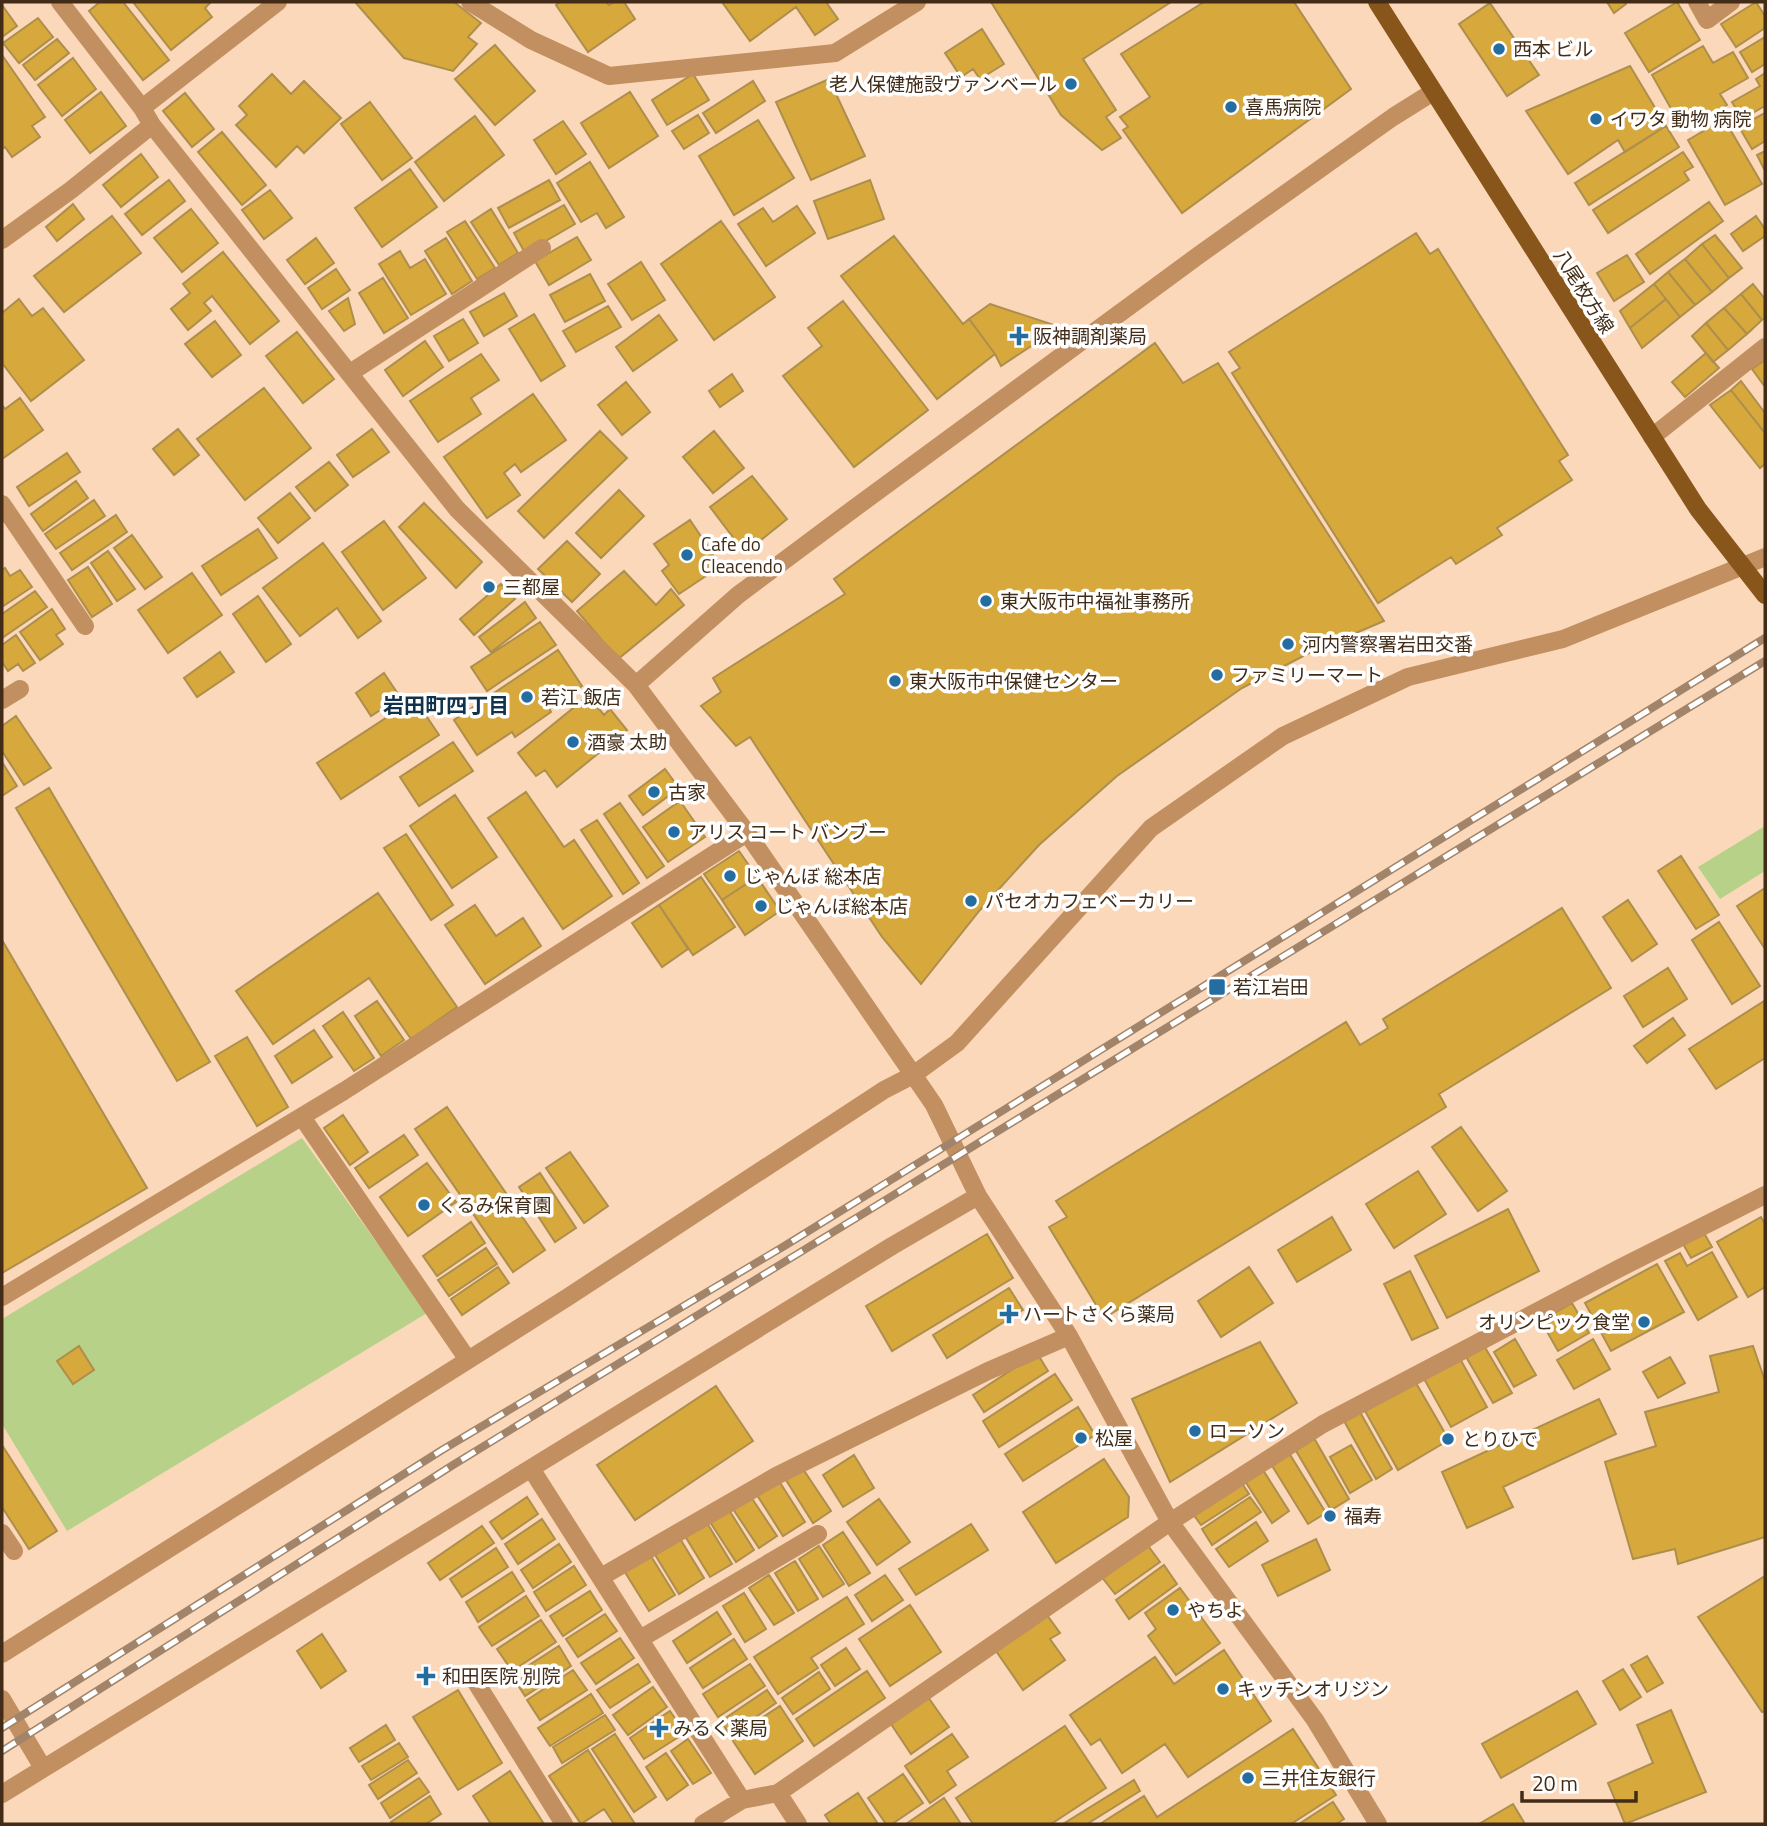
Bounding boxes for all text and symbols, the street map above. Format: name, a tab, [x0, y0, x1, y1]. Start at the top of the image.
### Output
place label: 西本 ビル	[1513, 34, 1593, 63]
marker: 西本 ビル	[1491, 41, 1507, 57]
place label: 老人保健施設ヴァンベール	[829, 69, 1057, 98]
marker: 老人保健施設ヴァンベール	[1063, 76, 1079, 92]
place label: 喜馬病院	[1245, 92, 1321, 121]
marker: 喜馬病院	[1223, 99, 1239, 115]
place label: イワタ 動物 病院	[1610, 104, 1751, 133]
marker: イワタ 動物 病院	[1588, 111, 1604, 127]
street label: 八尾枚方線	[1547, 243, 1622, 339]
place label: 阪神調剤薬局	[1033, 321, 1147, 350]
marker: 阪神調剤薬局	[1011, 328, 1027, 344]
place label: Cafe do Cleacendo	[701, 529, 783, 580]
marker: Cafe do Cleacendo	[679, 547, 695, 563]
place label: 三都屋	[503, 572, 560, 601]
marker: 三都屋	[481, 579, 497, 595]
place label: 東大阪市中福祉事務所	[1000, 586, 1190, 615]
marker: 東大阪市中福祉事務所	[978, 593, 994, 609]
place label: 河内警察署岩田交番	[1302, 629, 1473, 658]
marker: 河内警察署岩田交番	[1280, 636, 1296, 652]
place label: ファミリーマート	[1231, 660, 1383, 689]
place label: 東大阪市中保健センター	[909, 666, 1118, 695]
marker: ファミリーマート	[1209, 667, 1225, 683]
marker: 東大阪市中保健センター	[887, 673, 903, 689]
place label: 若江 飯店	[541, 682, 621, 711]
district label: 岩田町四丁目	[383, 689, 509, 721]
marker: 若江 飯店	[519, 689, 535, 705]
place label: 酒豪 太助	[587, 727, 667, 756]
marker: 酒豪 太助	[565, 734, 581, 750]
place label: 古家	[668, 777, 706, 806]
marker: 古家	[646, 784, 662, 800]
place label: アリス コート バンブー	[688, 817, 887, 846]
marker: アリス コート バンブー	[666, 824, 682, 840]
place label: じゃんぼ 総本店	[744, 861, 881, 890]
marker: じゃんぼ 総本店	[722, 868, 738, 884]
place label: パセオカフェベーカリー	[985, 886, 1194, 915]
place label: じゃんぼ総本店	[775, 891, 908, 920]
marker: パセオカフェベーカリー	[963, 893, 979, 909]
marker: じゃんぼ総本店	[753, 898, 769, 914]
place label: 若江岩田	[1233, 972, 1309, 1001]
marker: 若江岩田	[1207, 977, 1227, 997]
place label: くるみ保育園	[438, 1190, 552, 1219]
marker: くるみ保育園	[416, 1197, 432, 1213]
place label: ハートさくら薬局	[1023, 1299, 1175, 1328]
marker: ハートさくら薬局	[1001, 1306, 1017, 1322]
place label: オリンピック食堂	[1478, 1307, 1630, 1336]
marker: オリンピック食堂	[1636, 1314, 1652, 1330]
place label: ローソン	[1209, 1416, 1285, 1445]
place label: 松屋	[1095, 1423, 1133, 1452]
marker: ローソン	[1187, 1423, 1203, 1439]
place label: とりひで	[1462, 1424, 1538, 1453]
marker: 松屋	[1073, 1430, 1089, 1446]
marker: とりひで	[1440, 1431, 1456, 1447]
place label: 福寿	[1344, 1501, 1382, 1530]
marker: 福寿	[1322, 1508, 1338, 1524]
place label: やちよ	[1187, 1595, 1244, 1624]
marker: やちよ	[1165, 1602, 1181, 1618]
place label: 和田医院 別院	[442, 1661, 560, 1690]
marker: 和田医院 別院	[416, 1666, 436, 1686]
place label: キッチンオリジン	[1237, 1674, 1389, 1703]
marker: キッチンオリジン	[1215, 1681, 1231, 1697]
place label: みるく薬局	[673, 1713, 768, 1742]
marker: みるく薬局	[651, 1720, 667, 1736]
scale bar	[1522, 1759, 1636, 1803]
place label: 三井住友銀行	[1262, 1763, 1376, 1792]
text: 20 m	[1532, 1767, 1578, 1799]
marker: 三井住友銀行	[1240, 1770, 1256, 1786]

